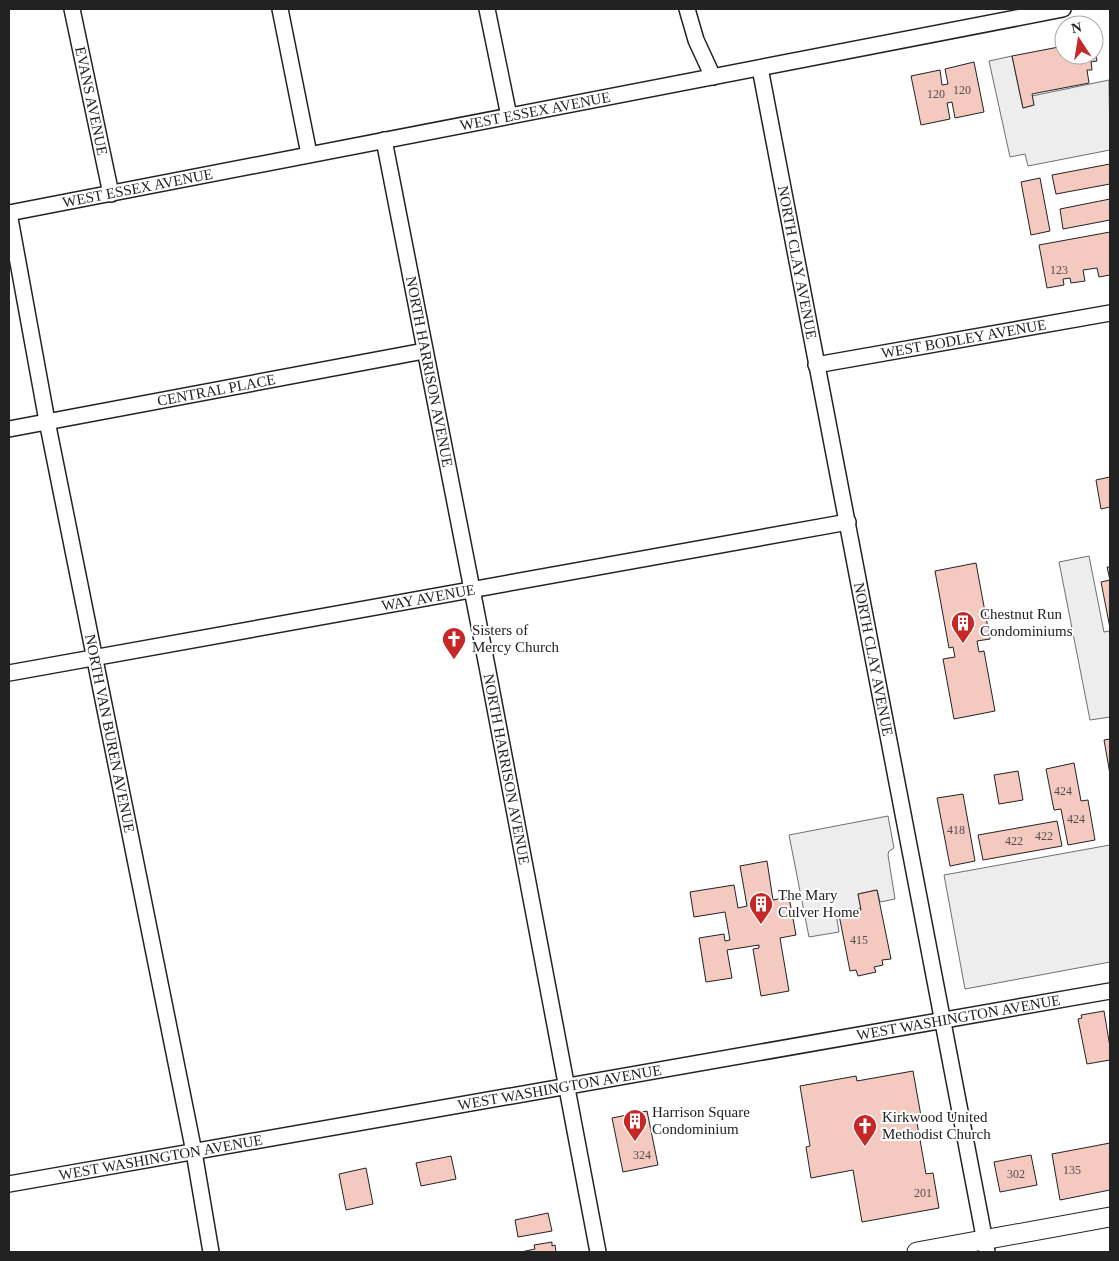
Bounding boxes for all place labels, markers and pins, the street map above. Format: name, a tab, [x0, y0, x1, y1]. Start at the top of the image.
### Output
place label: Chestnut Run Condominiums	[980, 606, 1073, 639]
building icon: Chestnut Run Condominiums	[950, 610, 976, 644]
place label: Sisters of Mercy Church	[472, 622, 560, 655]
church icon: Sisters of Mercy Church	[441, 626, 467, 660]
place label: The Mary Culver Home	[778, 887, 860, 920]
building icon: The Mary Culver Home	[748, 891, 774, 925]
place label: Harrison Square Condominium	[652, 1104, 750, 1137]
building icon: Harrison Square Condominium	[622, 1108, 648, 1142]
place label: Kirkwood United Methodist Church	[882, 1109, 991, 1142]
church icon: Kirkwood United Methodist Church	[852, 1113, 878, 1147]

